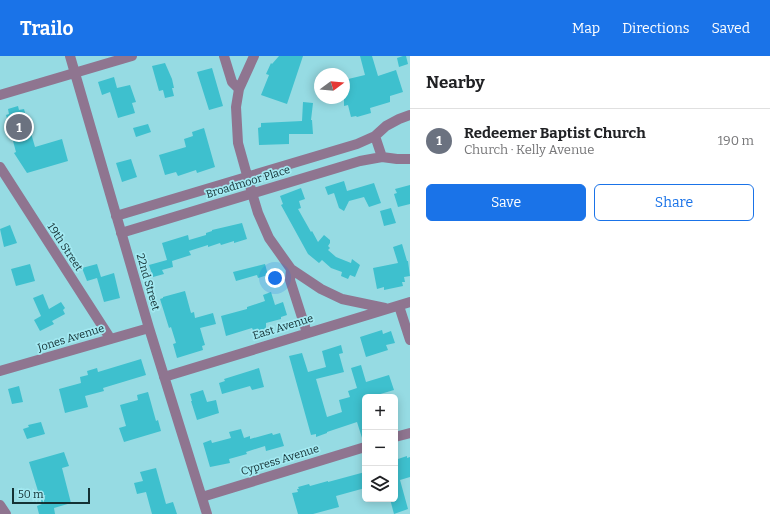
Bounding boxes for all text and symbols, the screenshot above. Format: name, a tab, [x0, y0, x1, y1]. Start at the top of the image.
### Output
text: Trailo	[20, 17, 73, 40]
text: Map	[572, 20, 600, 37]
text: Directions	[622, 20, 690, 37]
text: Saved	[712, 20, 750, 37]
north arrow	[314, 68, 350, 104]
text: Nearby	[426, 72, 485, 93]
pin: 1	[6, 112, 32, 142]
text: Redeemer Baptist Church	[464, 124, 646, 142]
text: 1	[436, 133, 442, 148]
text: 190 m	[718, 133, 754, 148]
text: Church · Kelly Avenue	[464, 142, 594, 157]
street label: Broadmoor Place	[204, 163, 292, 201]
button: Save	[426, 184, 586, 221]
button: Share	[594, 184, 754, 221]
street label: 19th Street	[45, 220, 85, 274]
street label: 22nd Street	[134, 252, 162, 312]
your location	[265, 268, 285, 288]
street label: East Avenue	[251, 312, 315, 342]
street label: Jones Avenue	[35, 322, 106, 355]
map controls	[362, 394, 398, 502]
button: +	[362, 394, 398, 430]
button: −	[362, 430, 398, 466]
street label: Cypress Avenue	[239, 442, 321, 478]
button: layers	[362, 466, 398, 502]
scale bar	[12, 486, 90, 505]
text: 50 m	[18, 488, 44, 501]

